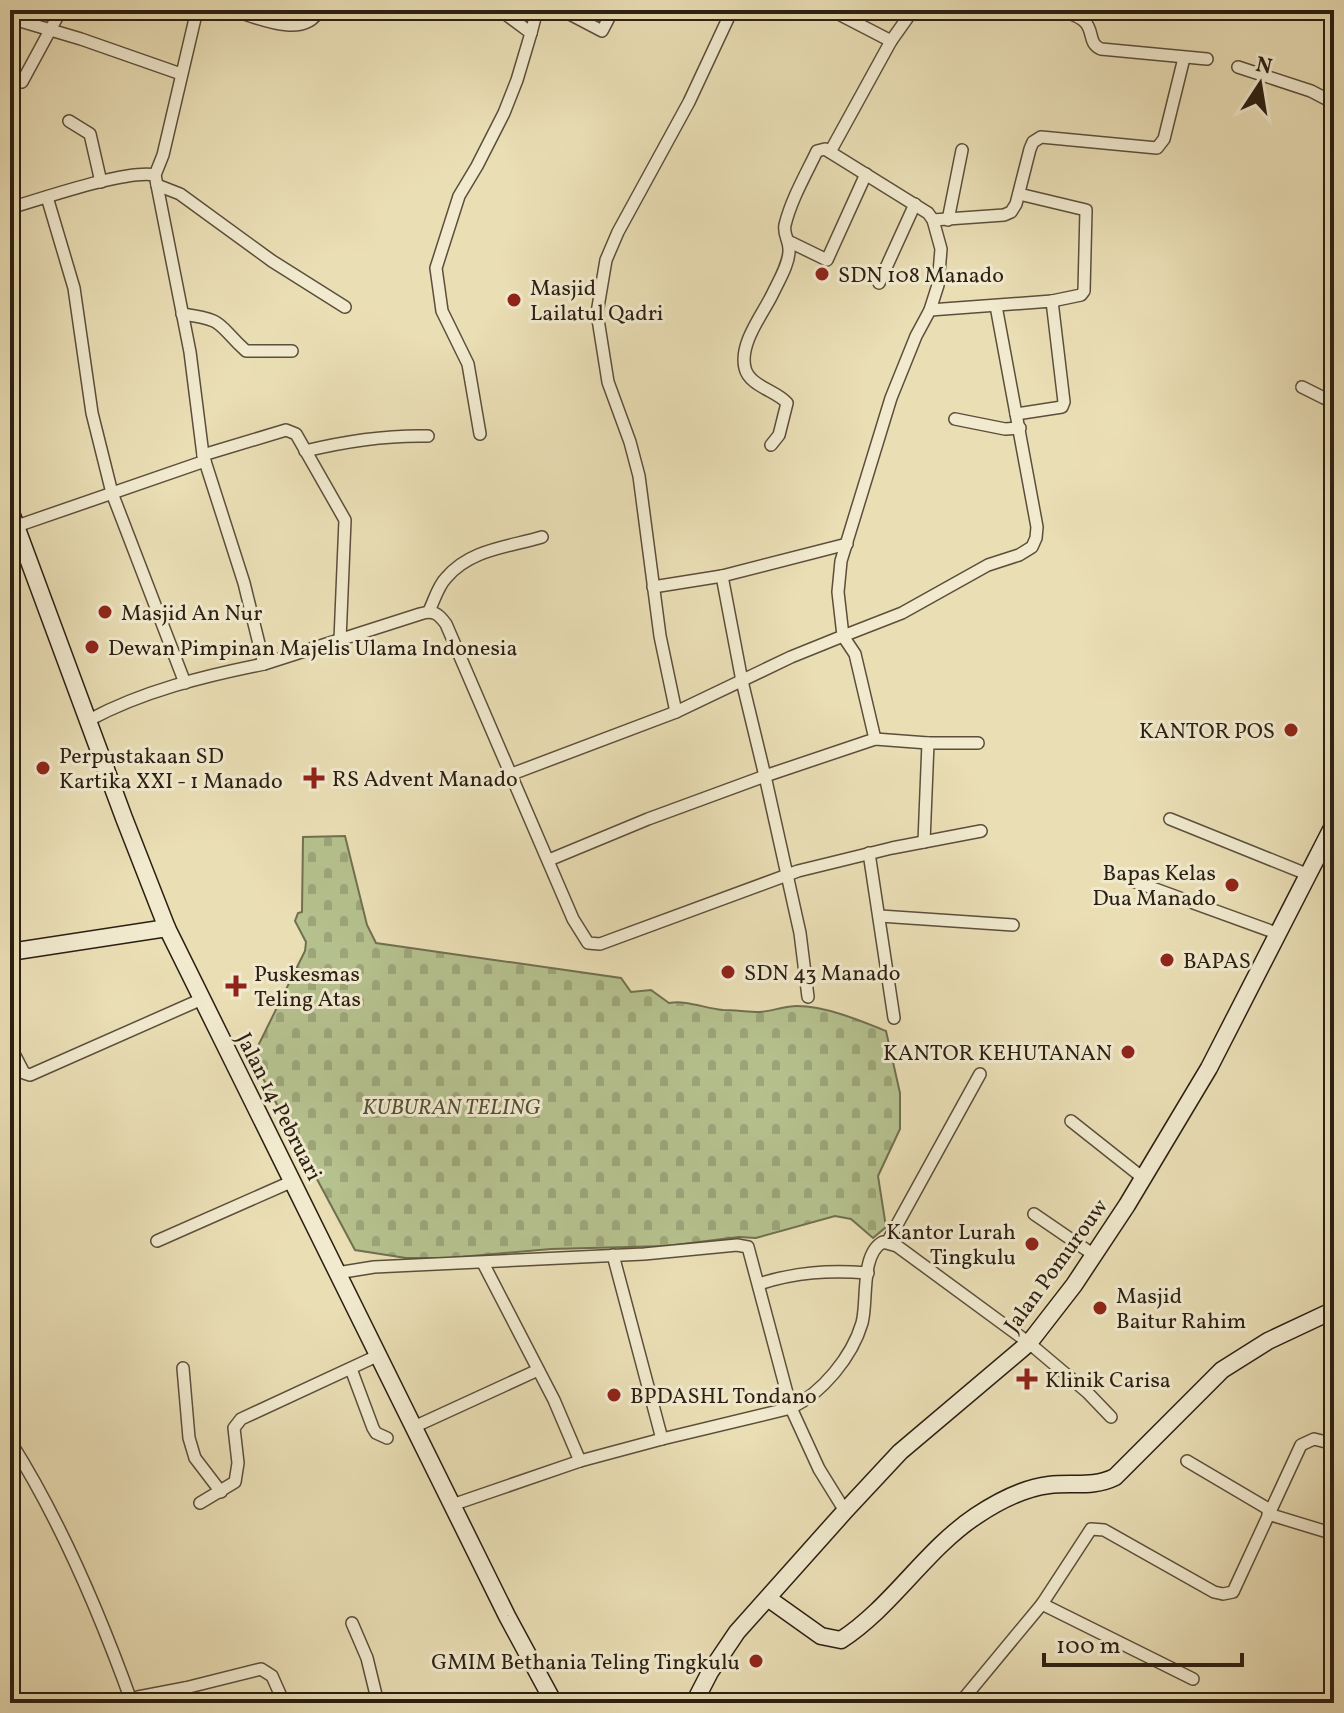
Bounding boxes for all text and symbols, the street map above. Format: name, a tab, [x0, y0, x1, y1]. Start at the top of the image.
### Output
north arrow	[1220, 44, 1300, 124]
text: N	[1253, 50, 1275, 84]
place label: SDN 108 Manado	[838, 261, 1004, 292]
marker: SDN 108 Manado	[813, 265, 831, 283]
place label: Masjid Lailatul Qadri	[530, 274, 664, 330]
marker: Masjid Lailatul Qadri	[505, 291, 523, 309]
place label: Masjid An Nur	[121, 599, 262, 630]
marker: Masjid An Nur	[96, 603, 114, 621]
place label: Dewan Pimpinan Majelis Ulama Indonesia	[108, 634, 517, 665]
marker: Dewan Pimpinan Majelis Ulama Indonesia	[83, 638, 101, 656]
place label: KANTOR POS	[1139, 717, 1275, 748]
marker: KANTOR POS	[1282, 721, 1300, 739]
place label: Perpustakaan SD Kartika XXI - 1 Manado	[59, 742, 283, 798]
marker: Perpustakaan SD Kartika XXI - 1 Manado	[34, 759, 52, 777]
place label: RS Advent Manado	[332, 765, 518, 796]
marker: RS Advent Manado	[303, 767, 325, 789]
place label: Bapas Kelas Dua Manado	[1093, 859, 1216, 915]
marker: Bapas Kelas Dua Manado	[1223, 876, 1241, 894]
place label: BAPAS	[1183, 947, 1251, 978]
marker: BAPAS	[1158, 951, 1176, 969]
place label: SDN 43 Manado	[744, 959, 901, 990]
place label: Puskesmas Teling Atas	[254, 960, 361, 1016]
marker: SDN 43 Manado	[719, 963, 737, 981]
marker: Puskesmas Teling Atas	[225, 975, 247, 997]
street label: Jalan 14 Pebruari	[227, 1028, 328, 1187]
place label: KANTOR KEHUTANAN	[883, 1039, 1112, 1070]
marker: KANTOR KEHUTANAN	[1119, 1043, 1137, 1061]
park label: KUBURAN TELING	[362, 1093, 540, 1124]
street label: Jalan Pomurouw	[998, 1193, 1116, 1340]
place label: Kantor Lurah Tingkulu	[886, 1218, 1016, 1274]
marker: Kantor Lurah Tingkulu	[1023, 1235, 1041, 1253]
place label: Masjid Baitur Rahim	[1116, 1282, 1246, 1338]
marker: Masjid Baitur Rahim	[1091, 1299, 1109, 1317]
place label: Klinik Carisa	[1045, 1366, 1171, 1397]
marker: Klinik Carisa	[1016, 1368, 1038, 1390]
place label: BPDASHL Tondano	[630, 1382, 817, 1413]
marker: BPDASHL Tondano	[605, 1386, 623, 1404]
scale bar	[1044, 1617, 1242, 1667]
text: 100 m	[1056, 1630, 1121, 1664]
place label: GMIM Bethania Teling Tingkulu	[431, 1648, 740, 1679]
marker: GMIM Bethania Teling Tingkulu	[747, 1652, 765, 1670]

